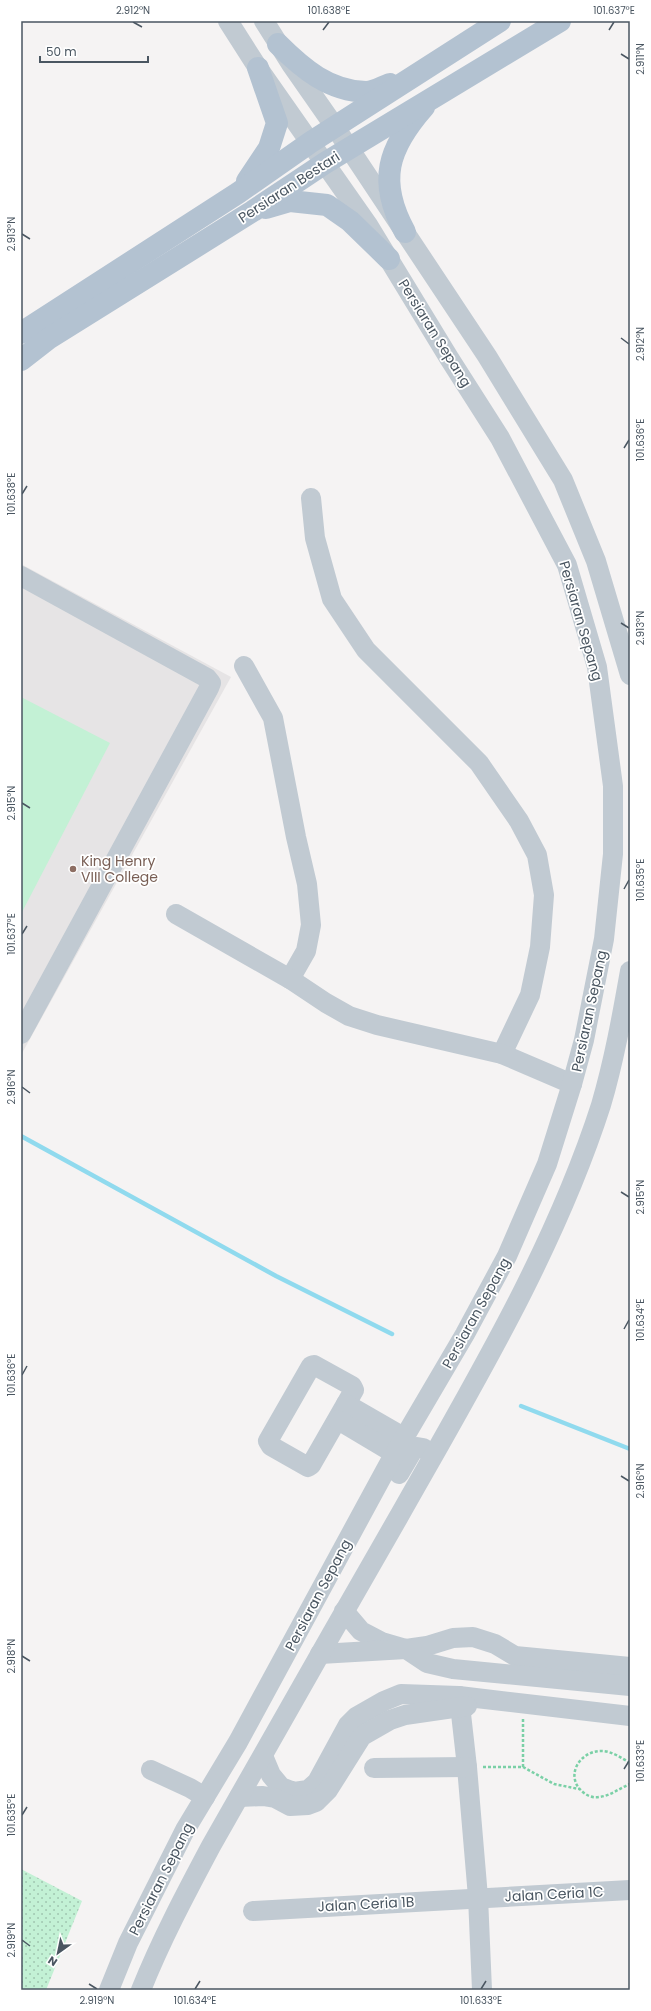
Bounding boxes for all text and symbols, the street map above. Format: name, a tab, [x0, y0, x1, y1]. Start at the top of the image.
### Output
text: 2.912°N	[116, 3, 150, 18]
text: 101.638°E	[308, 3, 350, 18]
text: 101.637°E	[593, 3, 635, 18]
scale bar	[40, 38, 148, 64]
text: 50 m	[46, 43, 77, 60]
text: 2.911°N	[633, 43, 648, 75]
street label: Persiaran Bestari	[234, 147, 344, 227]
text: 2.913°N	[4, 217, 19, 251]
street label: Persiaran Sepang	[394, 275, 476, 391]
text: 2.912°N	[633, 327, 648, 361]
text: 101.636°E	[633, 419, 648, 461]
text: 101.638°E	[4, 473, 19, 515]
street label: Persiaran Sepang	[554, 559, 608, 683]
text: 2.913°N	[633, 611, 648, 645]
text: 2.915°N	[4, 786, 19, 820]
place label: King Henry VIII College	[81, 851, 158, 887]
text: 101.635°E	[633, 859, 648, 901]
marker: King Henry VIII College	[68, 864, 78, 874]
text: 101.637°E	[4, 913, 19, 955]
street label: Persiaran Sepang	[566, 948, 612, 1074]
text: 2.916°N	[4, 1070, 19, 1104]
text: 2.915°N	[633, 1180, 648, 1214]
street label: Persiaran Sepang	[437, 1254, 515, 1372]
text: 101.634°E	[633, 1299, 648, 1341]
text: 101.636°E	[4, 1354, 19, 1396]
text: 2.916°N	[633, 1464, 648, 1498]
street label: Persiaran Sepang	[280, 1536, 356, 1654]
text: 2.918°N	[4, 1639, 19, 1673]
text: 101.633°E	[633, 1740, 648, 1782]
text: 101.635°E	[4, 1794, 19, 1836]
street label: Persiaran Sepang	[124, 1819, 198, 1939]
street label: Jalan Ceria 1C	[504, 1881, 604, 1907]
street label: Jalan Ceria 1B	[317, 1891, 415, 1917]
text: 2.919°N	[4, 1923, 19, 1957]
north arrow	[38, 1933, 78, 1973]
text: N	[45, 1952, 60, 1970]
text: 2.919°N	[80, 1993, 114, 2008]
text: 101.634°E	[174, 1993, 216, 2008]
text: 101.633°E	[460, 1993, 502, 2008]

